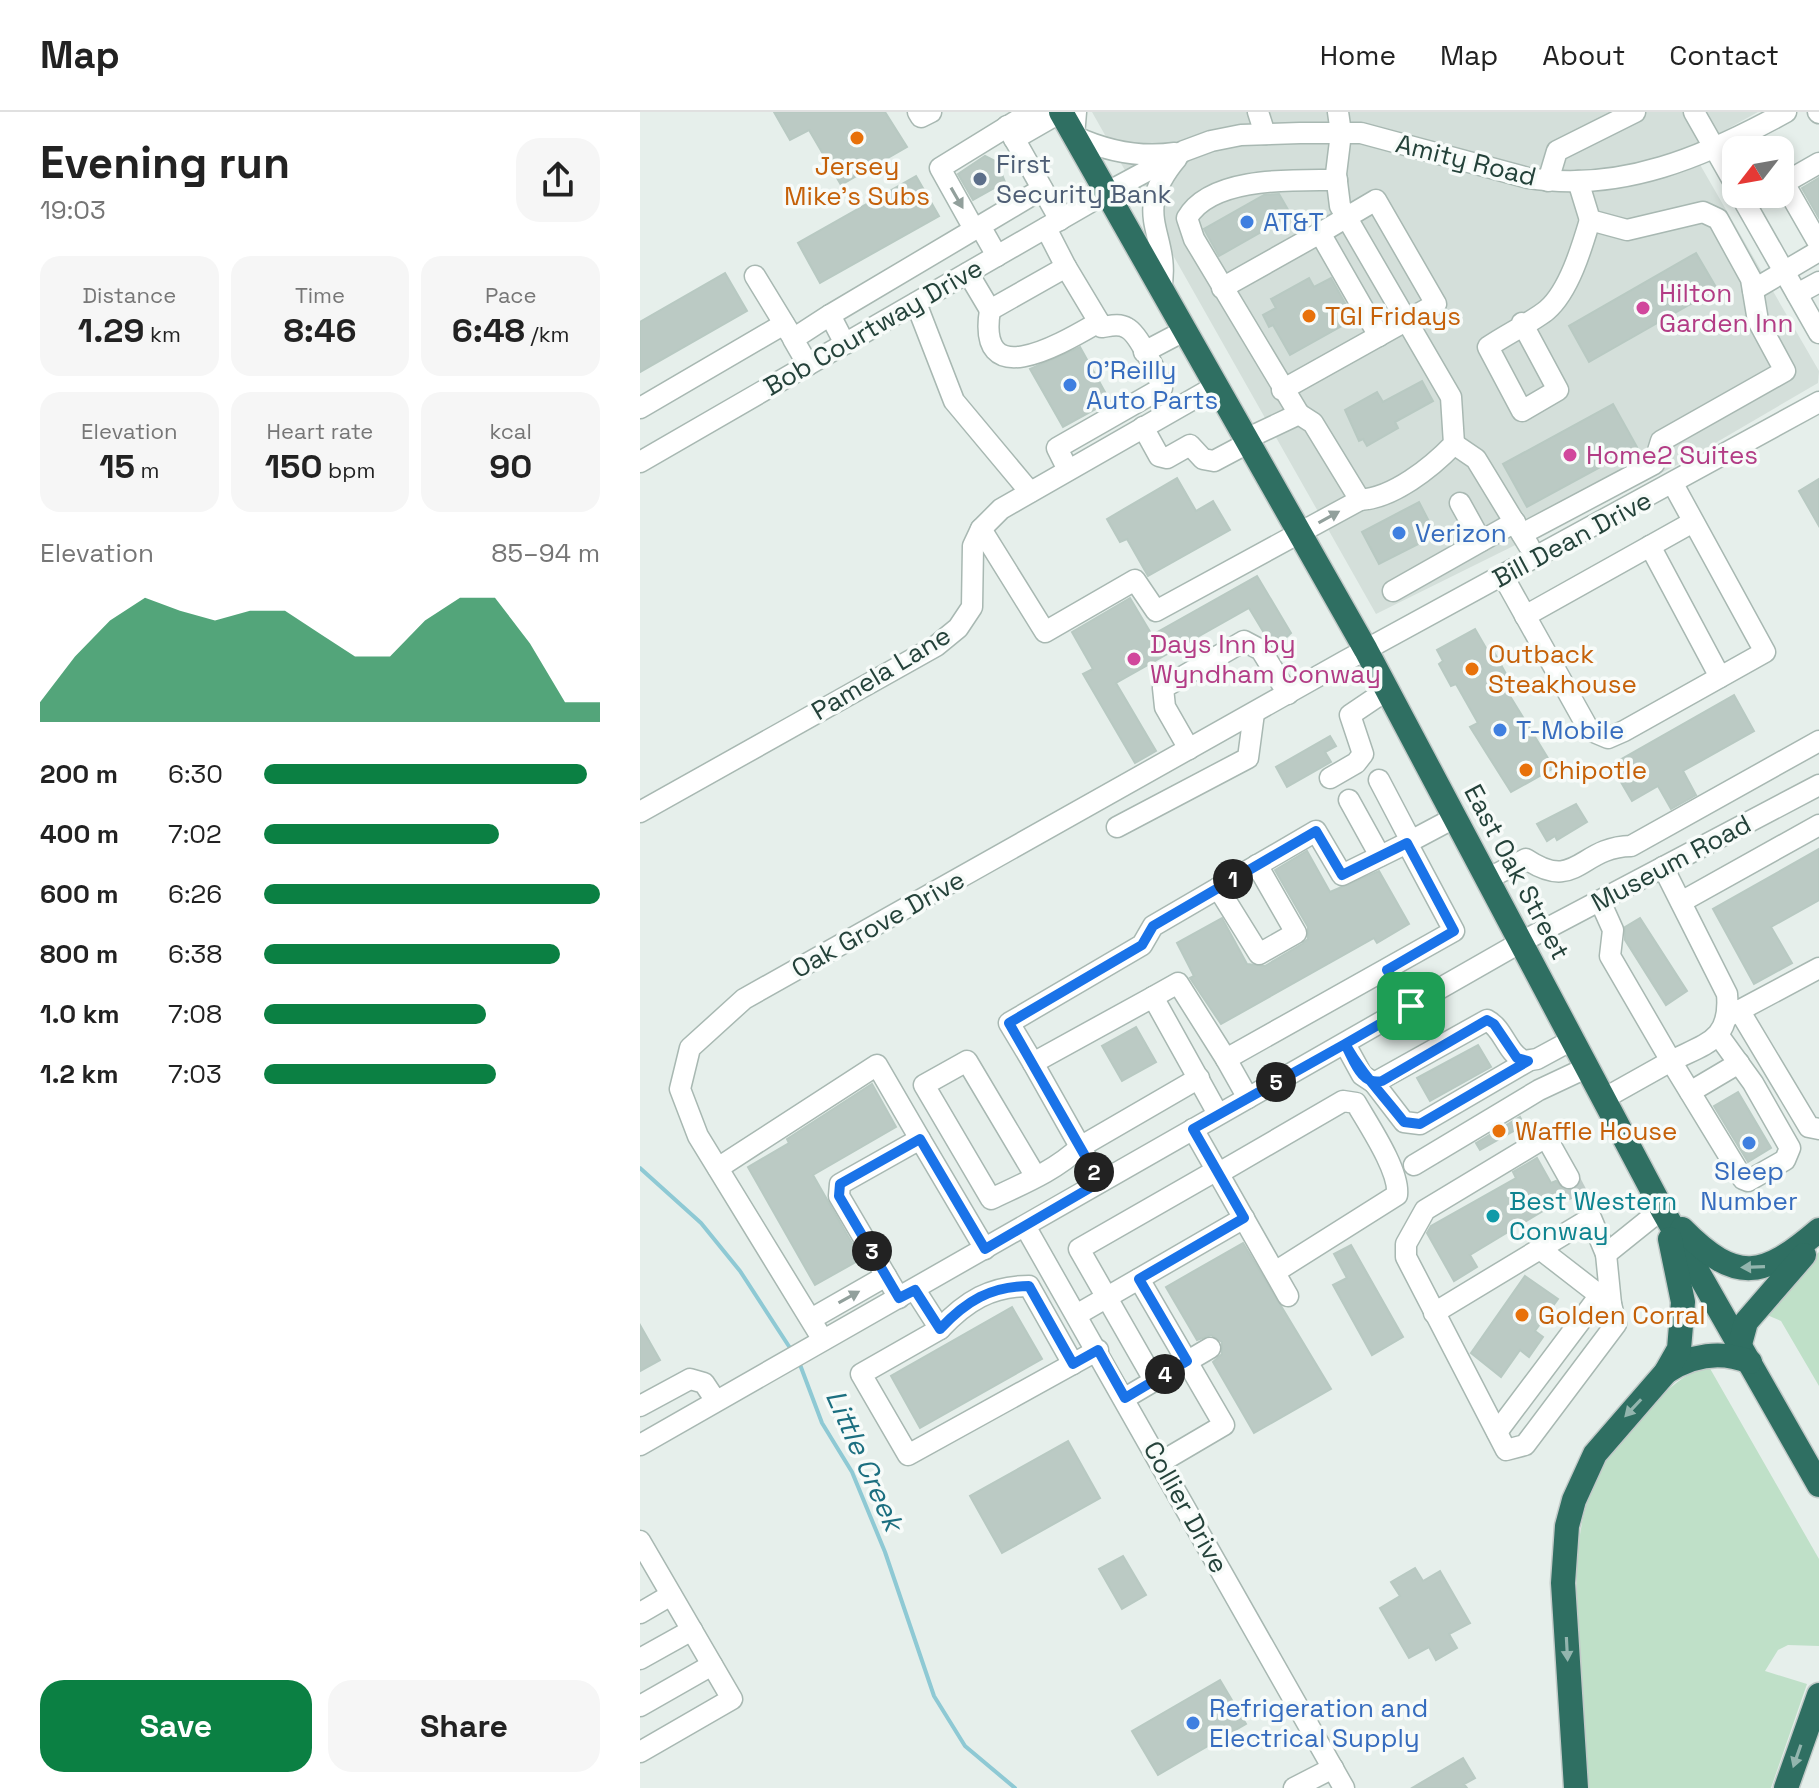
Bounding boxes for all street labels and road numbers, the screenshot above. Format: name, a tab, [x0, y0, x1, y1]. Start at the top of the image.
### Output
street label: Amity Road	[1392, 126, 1540, 194]
street label: Bob Courtway Drive	[757, 250, 989, 404]
street label: Bill Dean Drive	[1487, 483, 1657, 595]
street label: Pamela Lane	[805, 618, 957, 728]
street label: East Oak Street	[1456, 778, 1578, 966]
street label: Museum Road	[1585, 807, 1757, 919]
street label: Oak Grove Drive	[785, 862, 971, 986]
street label: Collier Drive	[1136, 1435, 1236, 1579]

